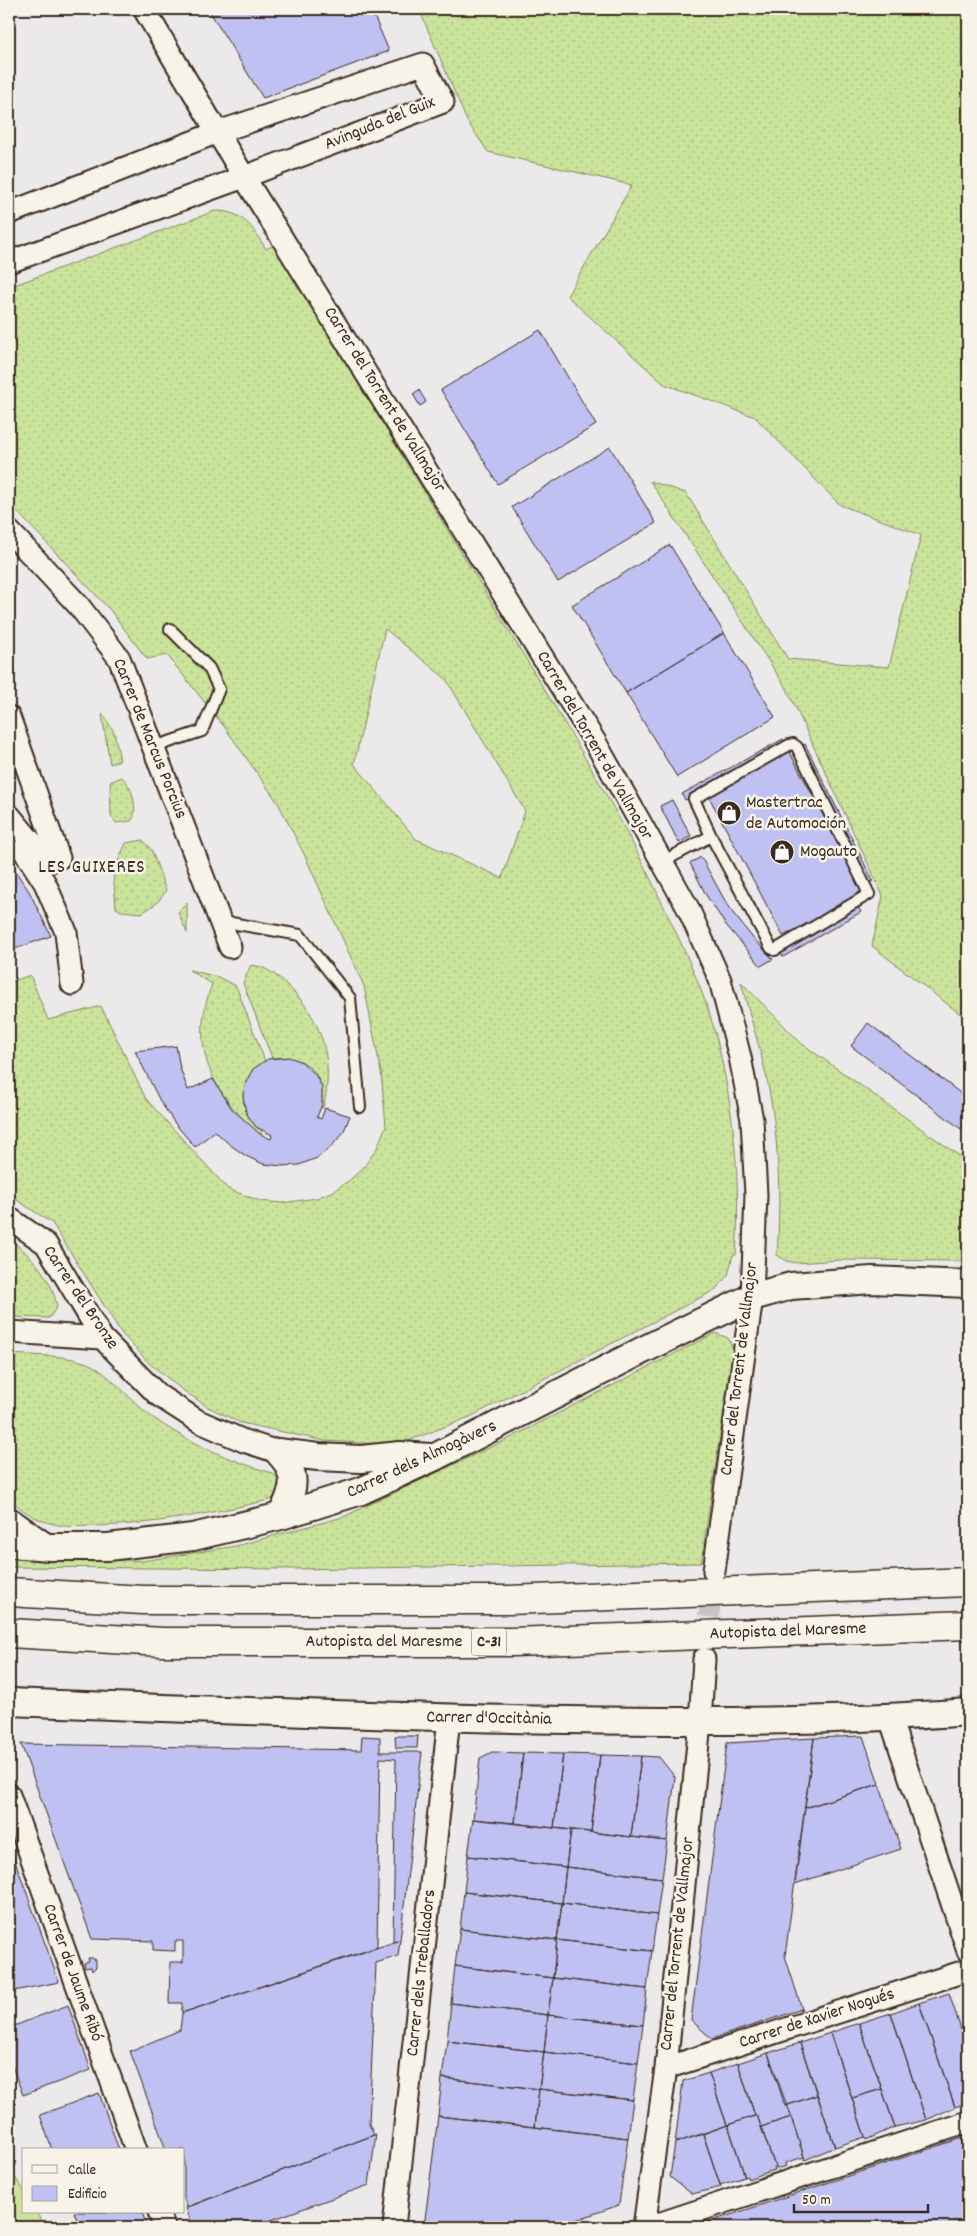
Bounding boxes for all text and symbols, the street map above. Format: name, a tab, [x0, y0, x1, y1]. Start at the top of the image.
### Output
street label: Avinguda del Guix	[321, 90, 439, 158]
street label: Carrer del Torrent de Vallmajor	[317, 302, 452, 498]
street label: Carrer del Torrent de Vallmajor	[530, 647, 659, 845]
street label: Carrer de Marcus Porcius	[105, 655, 193, 823]
place label: Mastertrac de Automoción	[746, 791, 846, 837]
shop icon: Mastertrac de Automoción	[716, 800, 742, 826]
shop icon: Mogauto	[769, 839, 795, 865]
place label: Mogauto	[800, 840, 857, 865]
district label: LES GUIXERES	[38, 855, 146, 882]
street label: Carrer del Bronze	[36, 1241, 124, 1355]
street label: Carrer del Torrent de Vallmajor	[715, 1261, 766, 1477]
street label: Carrer dels Almogàvers	[343, 1414, 501, 1506]
street label: Autopista del Maresme	[709, 1617, 867, 1647]
road number: C-31	[472, 1628, 506, 1655]
street label: Autopista del Maresme	[306, 1630, 462, 1655]
street label: Carrer d'Occitània	[426, 1705, 552, 1733]
street label: Carrer del Torrent de Vallmajor	[654, 1836, 702, 2052]
street label: Carrer dels Treballadors	[401, 1888, 443, 2058]
street label: Carrer de Jaume Ribó	[35, 1901, 109, 2045]
street label: Carrer de Xavier Nogués	[736, 1982, 898, 2056]
legend	[22, 2148, 185, 2214]
text: Calle	[68, 2160, 97, 2182]
scale bar	[794, 2181, 928, 2213]
text: Edificio	[68, 2184, 107, 2206]
text: 50 m	[802, 2190, 831, 2212]

